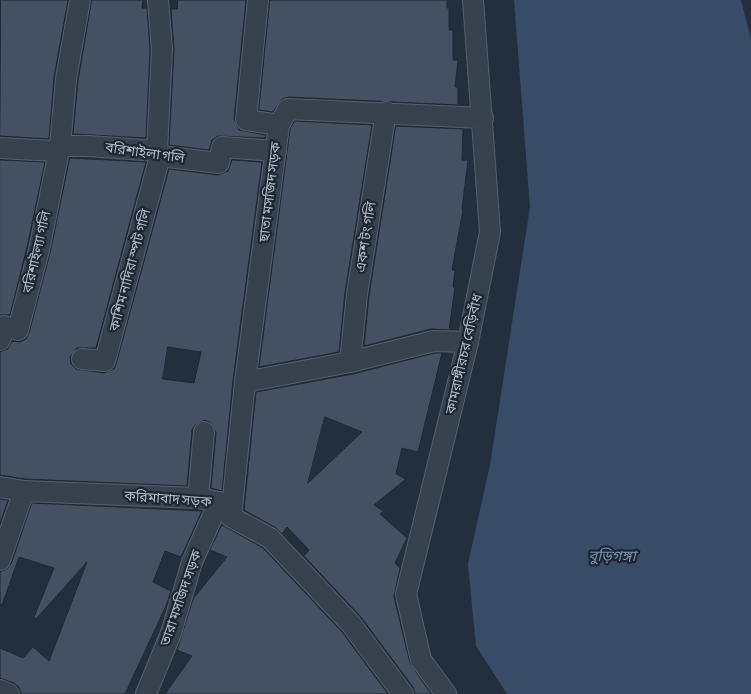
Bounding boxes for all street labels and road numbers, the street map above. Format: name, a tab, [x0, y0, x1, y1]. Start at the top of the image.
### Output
street label: বরিশাইলা গলি	[104, 139, 186, 167]
street label: ছাতা মসজিদ সড়ক	[256, 141, 284, 243]
street label: একশ টং গলি	[352, 200, 380, 274]
street label: কাশিম নাদিরা স্পট গলি	[106, 207, 154, 333]
street label: বরিশাইল্যা গলি	[19, 209, 55, 295]
street label: কামরাঙ্গীরচর বেড়িবাঁধ	[442, 292, 486, 416]
street label: করিমাবাদ সড়ক	[124, 488, 212, 510]
street label: তারা মসজিদ সড়ক	[157, 548, 205, 648]

